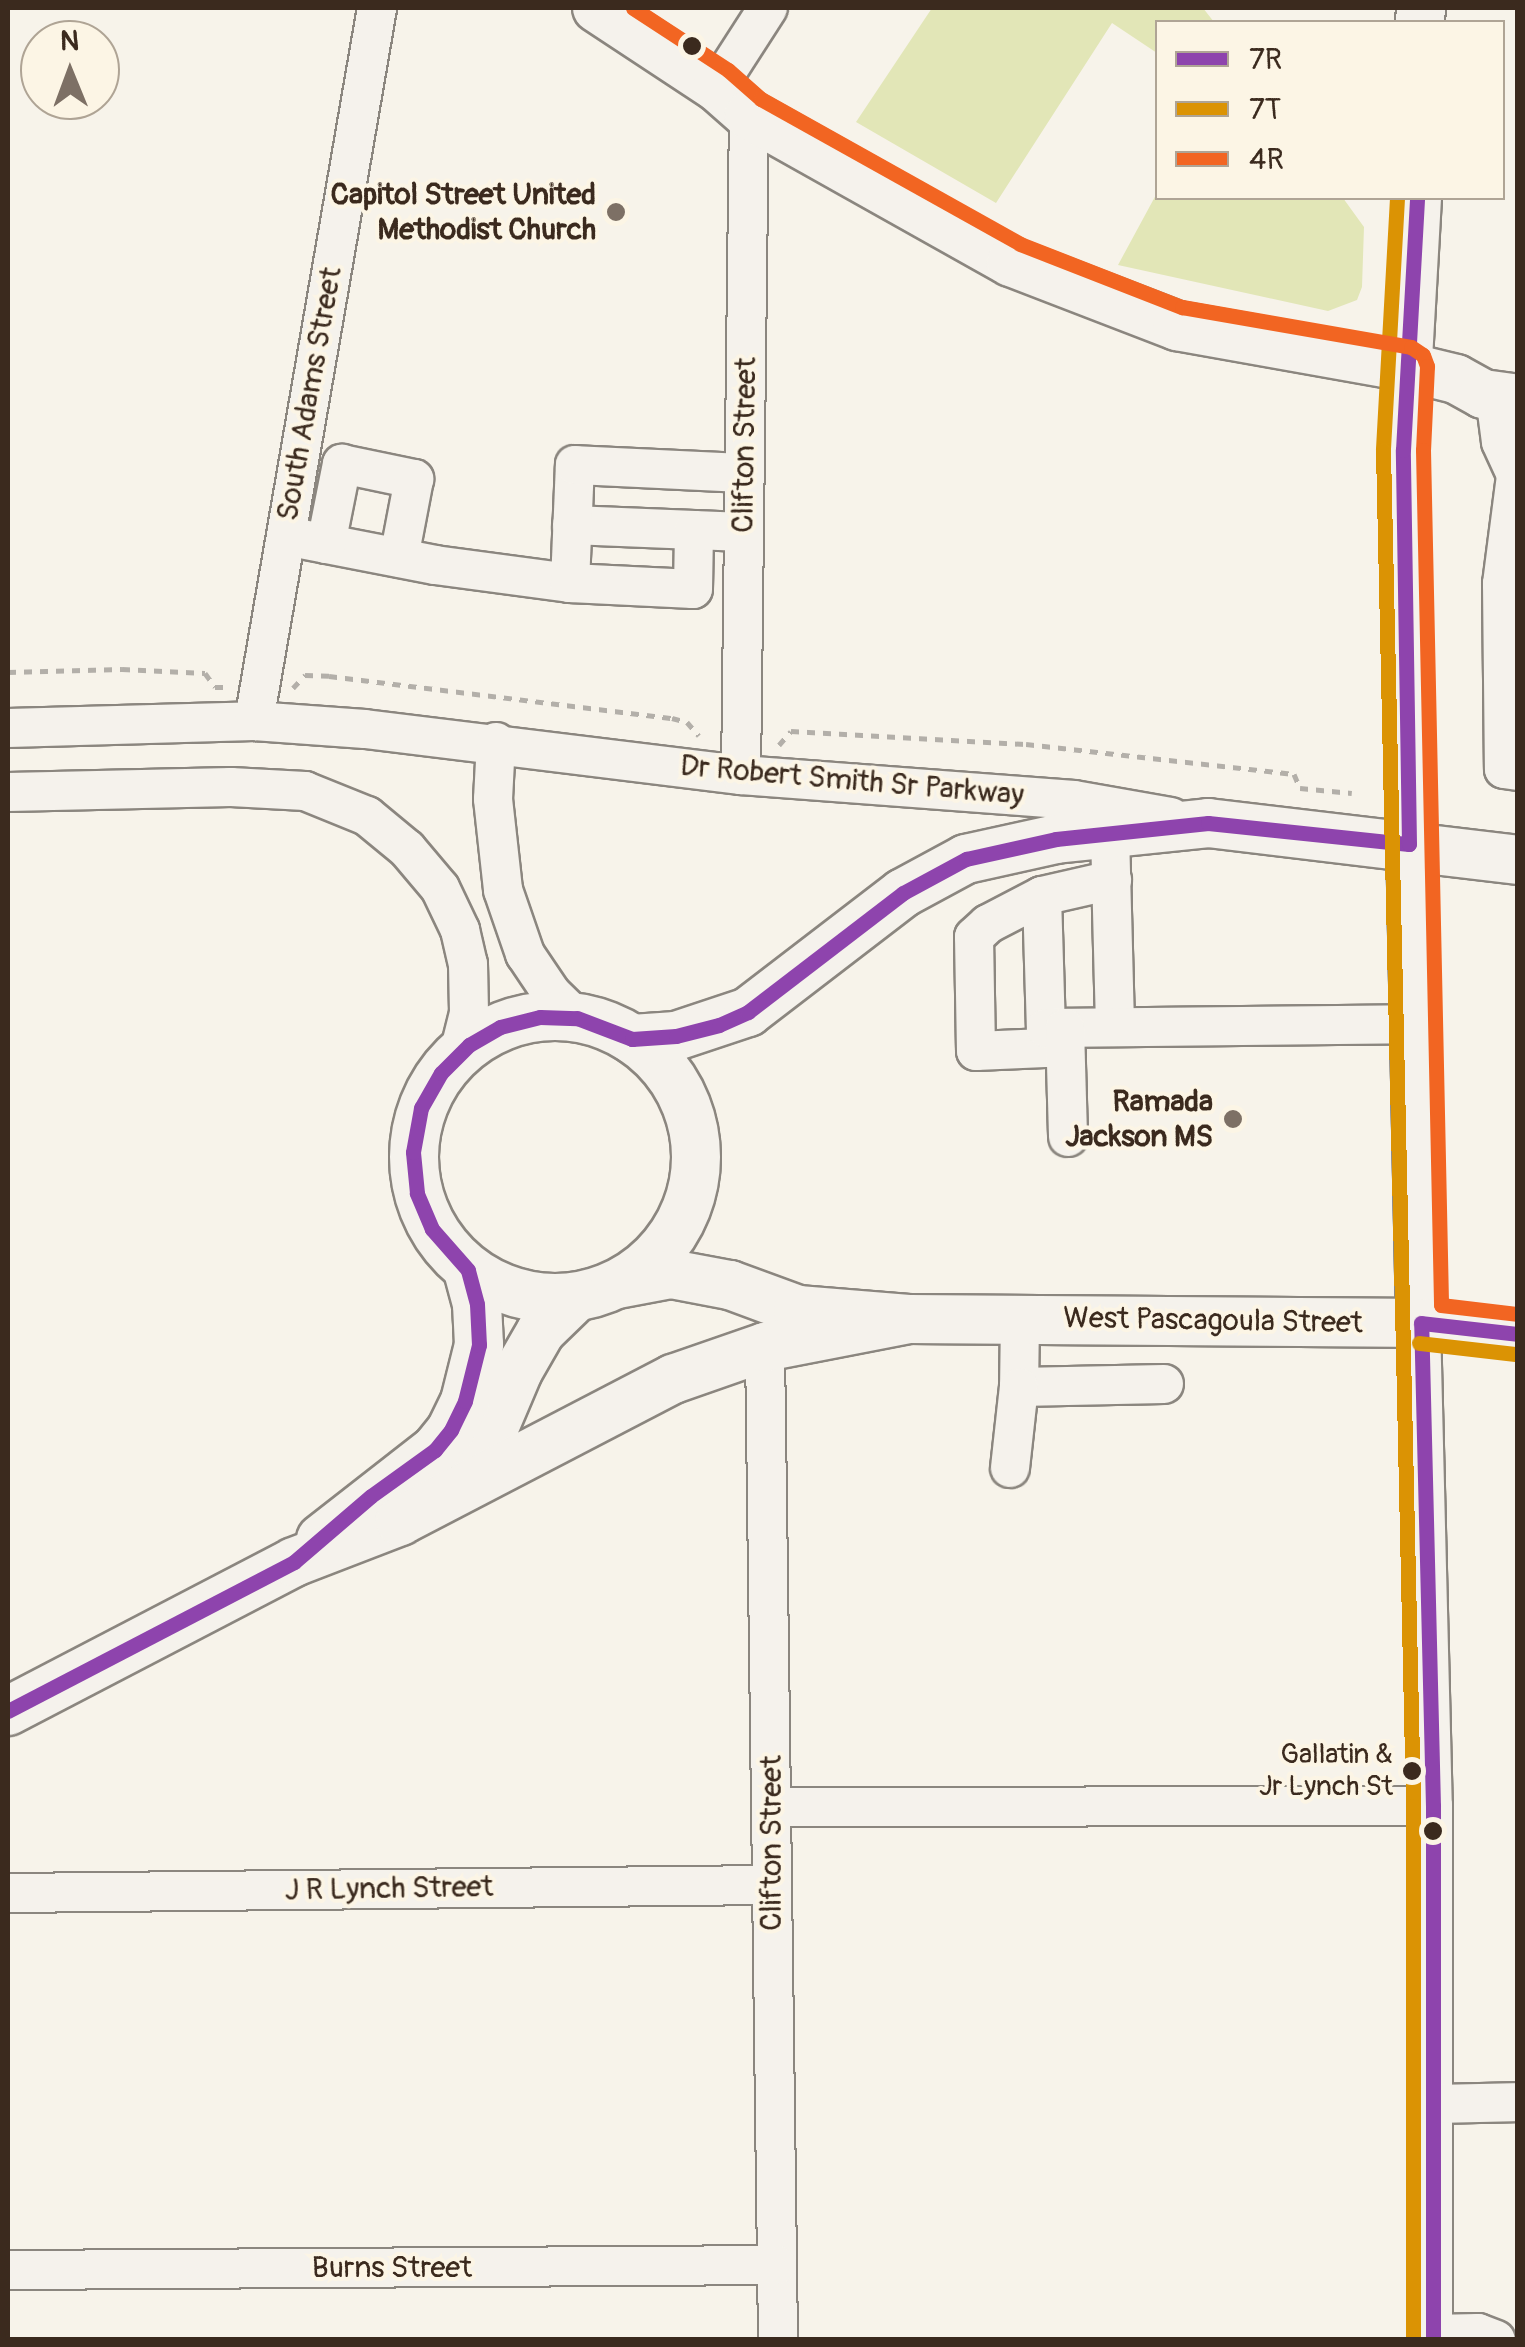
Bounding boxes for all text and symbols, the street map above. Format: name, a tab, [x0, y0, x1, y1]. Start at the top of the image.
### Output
north arrow	[20, 20, 120, 120]
legend	[1155, 20, 1505, 200]
text: N	[60, 24, 79, 59]
unlabelled marker	[682, 36, 702, 56]
text: 7R	[1249, 41, 1282, 78]
text: 7T	[1249, 91, 1282, 128]
text: 4R	[1249, 141, 1284, 178]
place label: Capitol Street United Methodist Church	[331, 177, 596, 248]
marker: Capitol Street United Methodist Church	[605, 201, 627, 223]
street label: South Adams Street	[270, 264, 350, 524]
street label: Clifton Street	[725, 357, 765, 533]
street label: Dr Robert Smith Sr Parkway	[679, 748, 1025, 814]
place label: Ramada Jackson MS	[1065, 1084, 1213, 1154]
marker: Ramada Jackson MS	[1222, 1108, 1244, 1130]
street label: West Pascagoula Street	[1063, 1300, 1363, 1342]
place label: Gallatin & Jr Lynch St	[1259, 1738, 1393, 1804]
street label: Clifton Street	[754, 1755, 790, 1931]
marker: Gallatin & Jr Lynch St	[1402, 1761, 1422, 1781]
unlabelled marker	[1423, 1821, 1443, 1841]
street label: J R Lynch Street	[284, 1869, 494, 1909]
street label: Burns Street	[312, 2250, 472, 2286]

